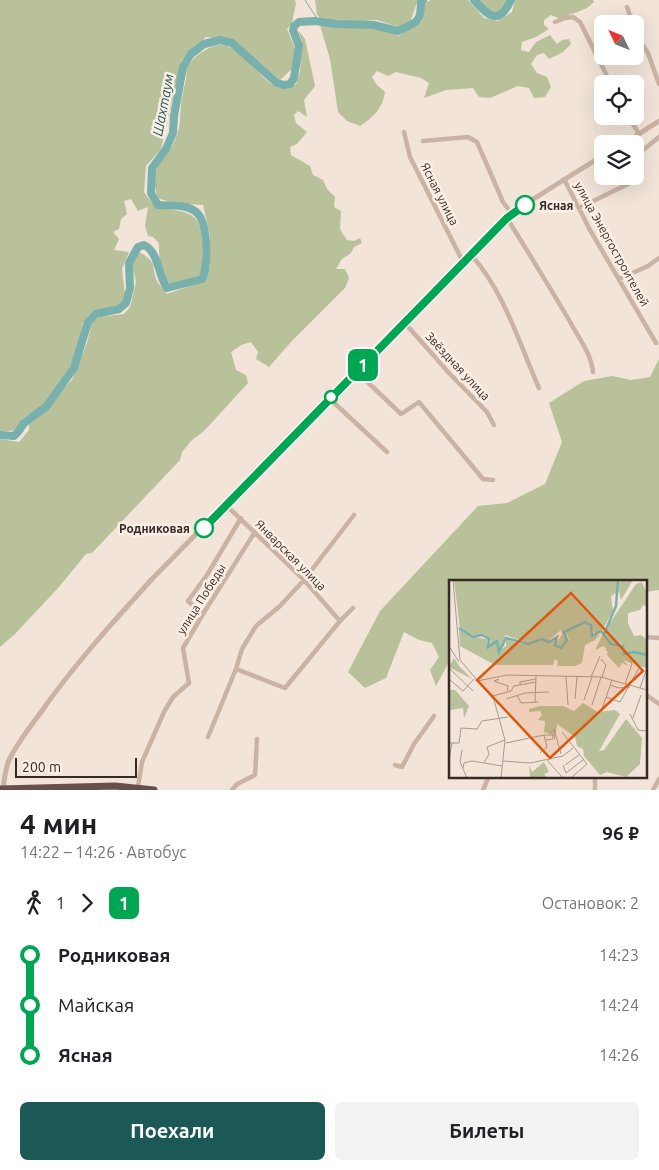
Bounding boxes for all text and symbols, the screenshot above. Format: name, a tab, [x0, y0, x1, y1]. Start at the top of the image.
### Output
north arrow	[594, 15, 644, 65]
map controls	[594, 15, 644, 185]
water label: Шахтаум	[149, 73, 177, 137]
button: locate	[594, 75, 644, 125]
button: layers	[594, 135, 644, 185]
street label: Ясная улица	[419, 161, 461, 227]
street label: улица Энергостроителей	[572, 179, 652, 309]
marker: Ясная	[515, 195, 535, 215]
place label: Ясная	[539, 199, 573, 212]
street label: Звёздная улица	[423, 329, 493, 403]
line badge: 1	[347, 349, 379, 381]
text: 1	[358, 355, 368, 375]
unlabelled marker	[324, 390, 338, 404]
street label: Январская улица	[253, 517, 329, 593]
marker: Родниковая	[194, 518, 214, 538]
place label: Родниковая	[119, 522, 190, 535]
street label: улица Победы	[174, 561, 228, 637]
inset map	[449, 580, 646, 778]
scale bar	[15, 755, 138, 778]
text: 200 m	[22, 759, 61, 775]
text: 4 мин	[20, 808, 97, 839]
text: 96 ₽	[602, 822, 639, 844]
text: 14:22 – 14:26 · Автобус	[20, 843, 187, 861]
icon: walk	[20, 889, 48, 917]
icon: forward	[73, 889, 101, 917]
text: 1	[119, 893, 129, 913]
text: 1	[56, 894, 65, 912]
text: Остановок: 2	[542, 894, 639, 912]
text: Родниковая	[58, 944, 170, 966]
text: 14:23	[599, 946, 639, 964]
text: Майская	[58, 994, 134, 1016]
text: 14:24	[599, 996, 639, 1014]
text: Ясная	[58, 1044, 113, 1066]
text: 14:26	[599, 1046, 639, 1064]
button: Поехали	[20, 1102, 325, 1160]
button: Билеты	[335, 1102, 639, 1160]

